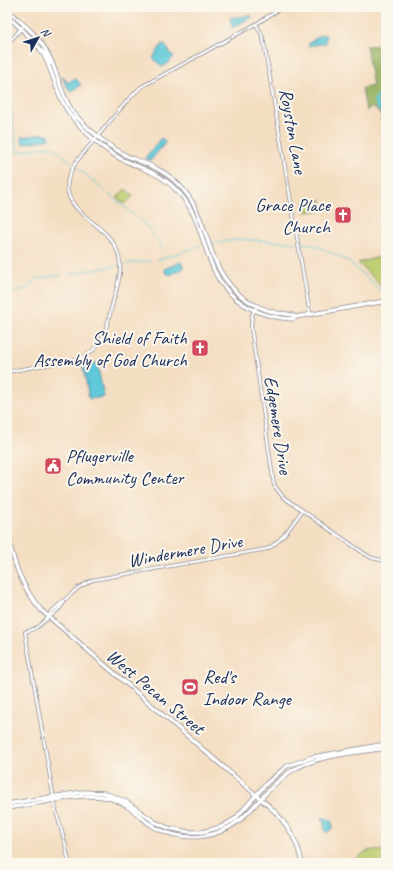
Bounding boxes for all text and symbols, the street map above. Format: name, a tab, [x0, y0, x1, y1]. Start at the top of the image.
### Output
north arrow	[18, 18, 58, 58]
text: N	[38, 25, 55, 40]
street label: Royston Lane	[274, 87, 313, 178]
place label: Grace Place Church	[255, 193, 332, 239]
church icon: Grace Place Church	[333, 205, 353, 225]
place label: Shield of Faith Assembly of God Church	[34, 326, 187, 372]
church icon: Shield of Faith Assembly of God Church	[190, 338, 210, 358]
street label: Edgemere Drive	[258, 375, 298, 478]
place label: Pflugerville Community Center	[66, 444, 185, 490]
public building icon: Pflugerville Community Center	[43, 456, 63, 476]
street label: Windermere Drive	[126, 529, 246, 573]
street label: West Pecan Street	[101, 644, 211, 741]
place label: Red's Indoor Range	[203, 665, 292, 711]
sports icon: Red's Indoor Range	[180, 677, 200, 697]

